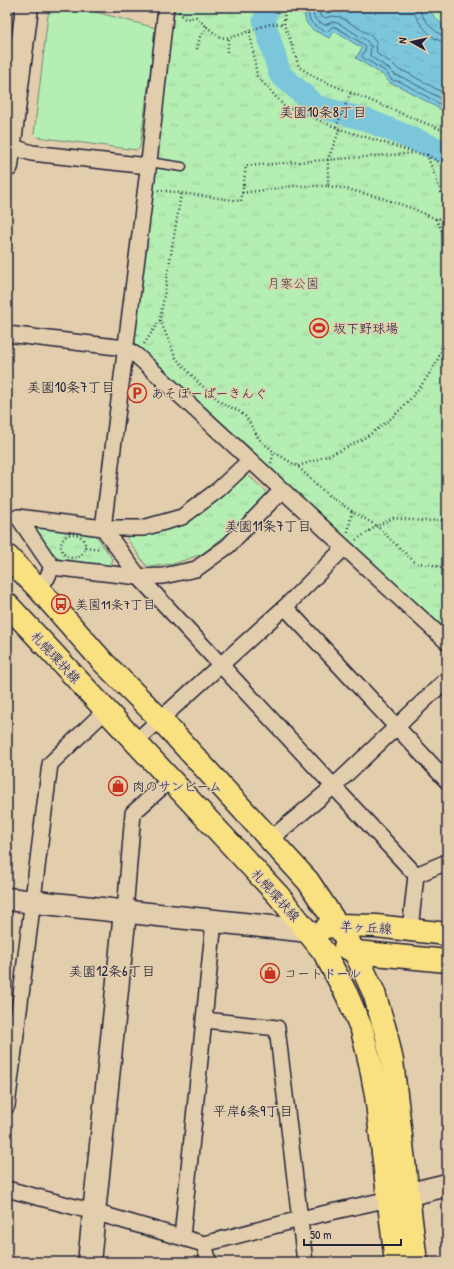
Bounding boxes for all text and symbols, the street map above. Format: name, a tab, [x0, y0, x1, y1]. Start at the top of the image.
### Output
north arrow	[392, 22, 432, 62]
text: N	[395, 37, 409, 44]
district label: 美園10条8丁目	[279, 102, 367, 121]
park label: 月寒公園	[267, 274, 319, 292]
sports icon: 坂下野球場	[308, 317, 330, 339]
place label: 坂下野球場	[333, 319, 398, 337]
district label: 美園10条7丁目	[27, 377, 115, 396]
parking icon: あそぼーぱーきんぐ	[126, 382, 148, 404]
place label: あそぼーぱーきんぐ	[151, 384, 267, 402]
district label: 美園11条7丁目	[224, 516, 312, 535]
bus stop icon: 美園11条7丁目	[50, 593, 72, 615]
place label: 美園11条7丁目	[75, 595, 156, 613]
street label: 札幌環状線	[27, 627, 85, 688]
shop icon: 肉のサンビーム	[107, 775, 129, 797]
place label: 肉のサンビーム	[132, 777, 222, 795]
street label: 札幌環状線	[248, 865, 305, 926]
street label: 羊ヶ丘線	[340, 917, 393, 937]
district label: 美園12条6丁目	[68, 961, 156, 980]
shop icon: コートドール	[259, 962, 281, 984]
place label: コートドール	[284, 964, 361, 982]
district label: 平岸6条9丁目	[213, 1101, 293, 1120]
scale bar	[304, 1221, 401, 1247]
text: 50 m	[310, 1226, 331, 1243]

